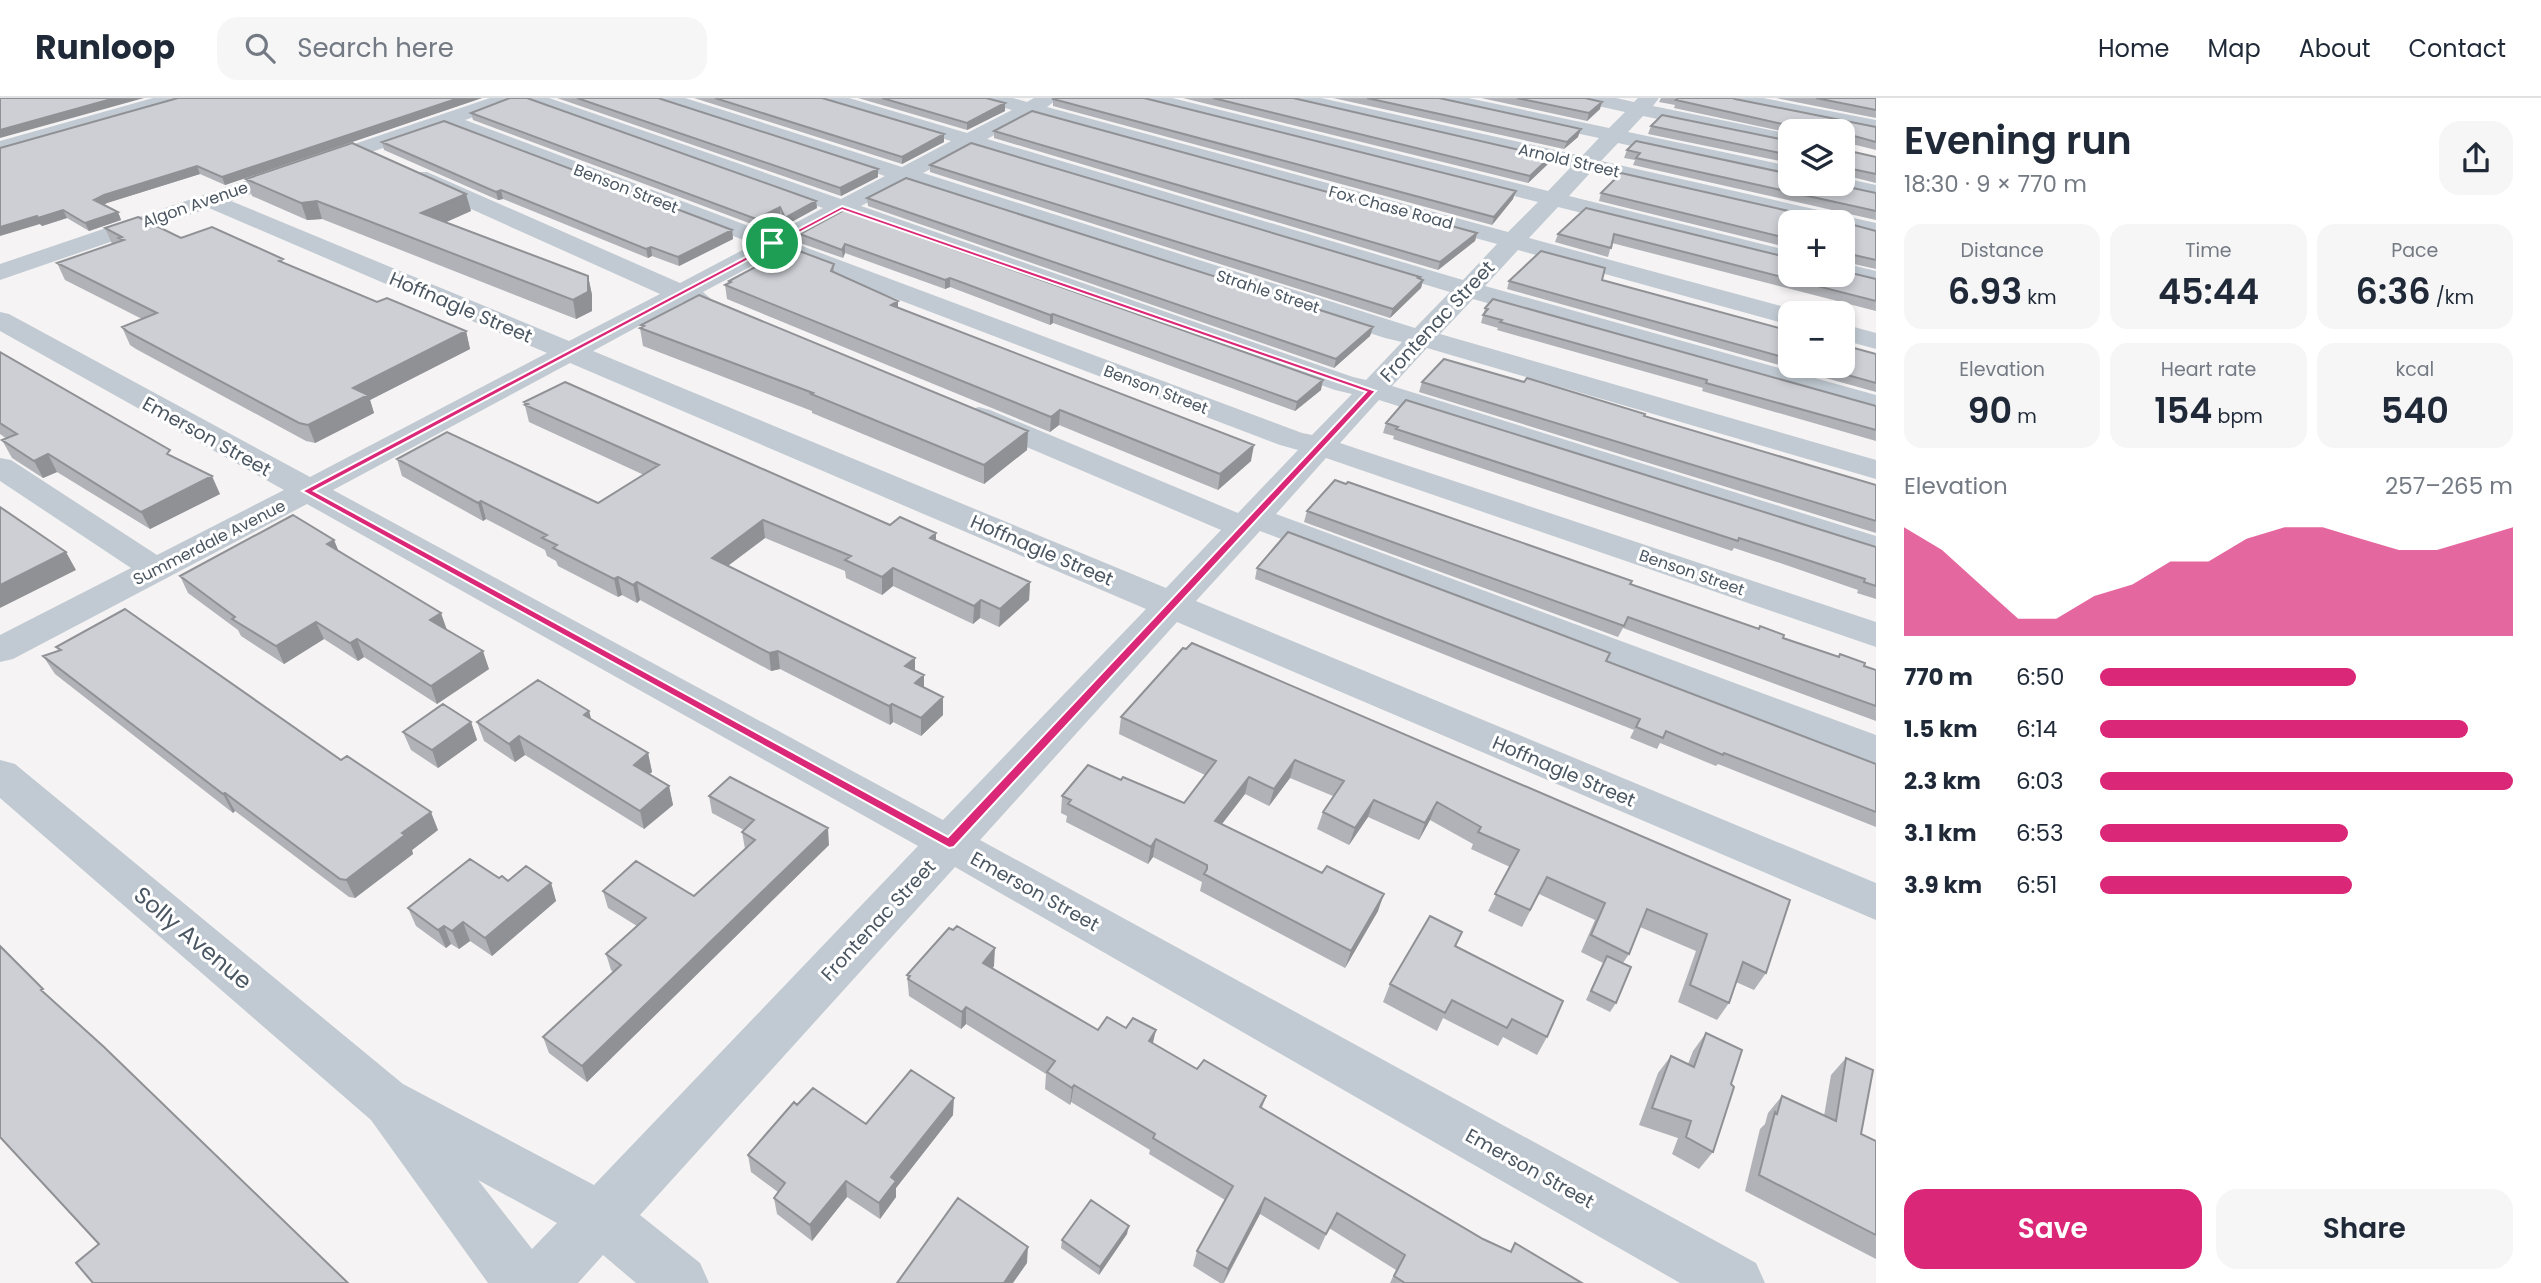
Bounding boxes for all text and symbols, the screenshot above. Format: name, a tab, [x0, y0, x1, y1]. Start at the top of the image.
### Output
search box	[217, 17, 707, 80]
text: Runloop	[35, 24, 175, 71]
icon: search	[241, 29, 279, 67]
text: Search here	[297, 30, 454, 66]
text: Home	[2098, 32, 2170, 65]
text: Map	[2208, 32, 2261, 65]
text: About	[2299, 32, 2370, 65]
text: Contact	[2408, 32, 2506, 65]
text: Evening run	[1904, 114, 2132, 167]
map controls	[1778, 119, 1855, 378]
button: layers	[1778, 119, 1855, 196]
button: share	[2439, 121, 2513, 195]
street label: Arnold Street	[1516, 138, 1622, 183]
street label: Benson Street	[570, 158, 681, 219]
text: 18:30 · 9 × 770 m	[1904, 168, 2087, 200]
street label: Algon Avenue	[139, 176, 251, 233]
street label: Fox Chase Road	[1326, 180, 1456, 235]
button: +	[1778, 210, 1855, 287]
pin	[742, 213, 802, 273]
icon: arrive	[753, 224, 791, 262]
text: Distance	[1961, 237, 2044, 264]
text: Time	[2185, 237, 2232, 264]
text: Pace	[2391, 237, 2438, 264]
street label: Frontenac Street	[1374, 255, 1501, 388]
street label: Strahle Street	[1213, 264, 1323, 319]
street label: Hoffnagle Street	[385, 265, 536, 350]
text: 6.93	[1948, 267, 2022, 316]
text: 45:44	[2158, 267, 2259, 316]
text: 6:36	[2356, 267, 2431, 316]
text: km	[2022, 284, 2057, 311]
text: /km	[2431, 284, 2474, 311]
button: −	[1778, 301, 1855, 378]
text: Elevation	[1959, 356, 2045, 383]
text: Heart rate	[2161, 356, 2256, 383]
text: kcal	[2395, 356, 2434, 383]
street label: Benson Street	[1100, 359, 1211, 420]
text: 90	[1968, 386, 2012, 435]
text: 154	[2154, 386, 2213, 435]
text: 540	[2381, 386, 2449, 435]
street label: Emerson Street	[138, 390, 276, 483]
text: m	[2012, 403, 2037, 430]
text: bpm	[2213, 403, 2263, 430]
text: Elevation	[1904, 470, 2008, 502]
text: 257–265 m	[2385, 470, 2513, 502]
street label: Summerdale Avenue	[129, 494, 290, 591]
street label: Hoffnagle Street	[966, 508, 1117, 593]
street label: Benson Street	[1636, 544, 1748, 601]
text: 770 m	[1904, 661, 1973, 693]
text: 6:50	[2016, 661, 2064, 693]
text: 1.5 km	[1904, 713, 1978, 745]
text: 6:14	[2016, 713, 2057, 745]
street label: Hoffnagle Street	[1488, 729, 1639, 814]
text: 2.3 km	[1904, 765, 1981, 797]
text: 6:03	[2016, 765, 2064, 797]
text: 3.1 km	[1904, 817, 1977, 849]
text: 6:53	[2016, 817, 2064, 849]
street label: Emerson Street	[966, 845, 1104, 938]
street label: Frontenac Street	[815, 854, 942, 987]
text: 3.9 km	[1904, 869, 1982, 901]
text: 6:51	[2016, 869, 2057, 901]
street label: Solly Avenue	[127, 879, 259, 997]
street label: Emerson Street	[1461, 1122, 1599, 1215]
button: Save	[1904, 1189, 2202, 1269]
button: Share	[2216, 1189, 2513, 1269]

